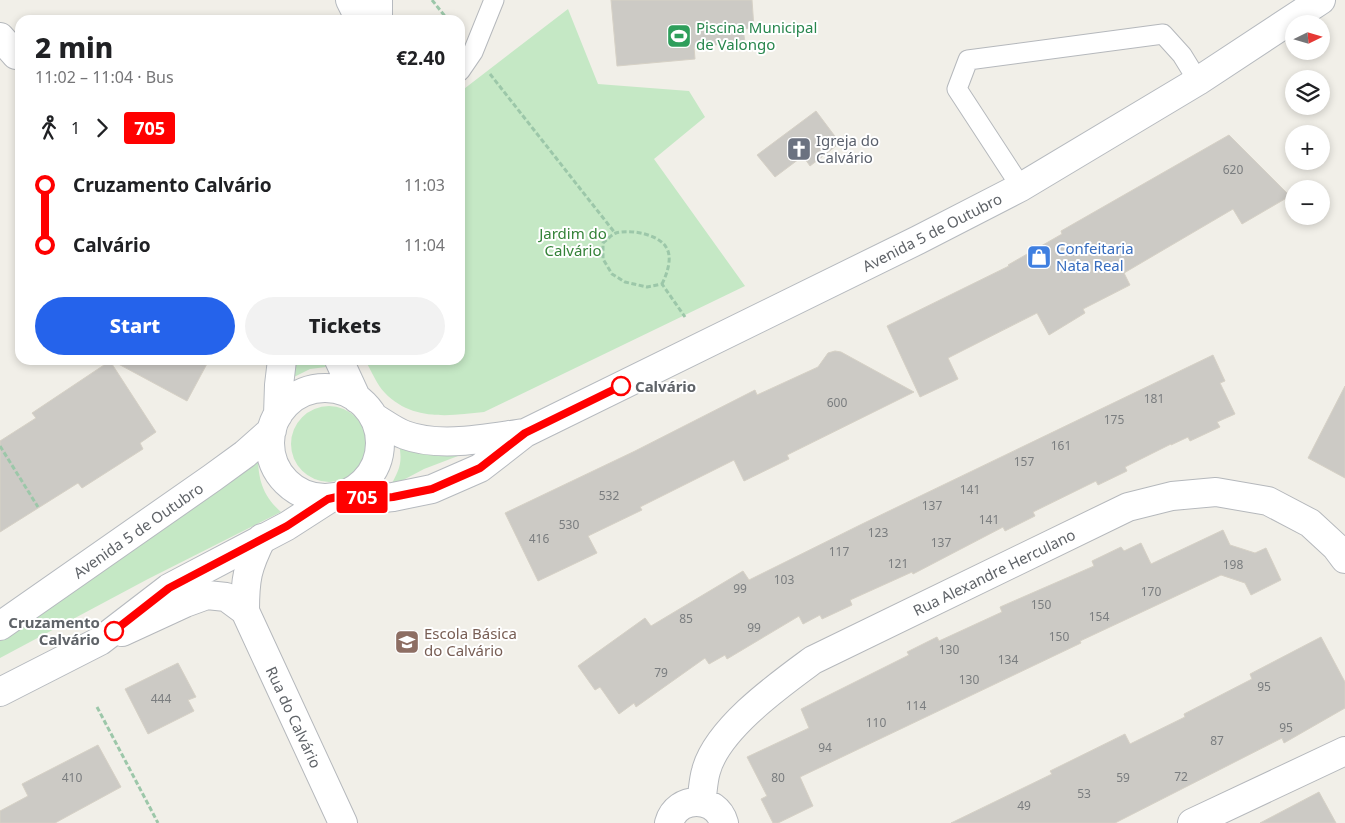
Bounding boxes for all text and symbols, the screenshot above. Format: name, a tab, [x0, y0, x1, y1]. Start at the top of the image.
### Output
north arrow	[1285, 15, 1330, 60]
map controls	[1285, 15, 1330, 225]
place label: Piscina Municipal de Valongo	[696, 17, 817, 54]
sports icon: Piscina Municipal de Valongo	[666, 23, 692, 49]
text: 2 min	[35, 28, 113, 66]
text: €2.40	[396, 45, 445, 71]
text: 11:02 – 11:04 · Bus	[35, 66, 174, 88]
button: layers	[1285, 70, 1330, 115]
icon: walk	[35, 114, 63, 142]
icon: forward	[88, 114, 116, 142]
text: 705	[134, 116, 165, 140]
text: 1	[71, 117, 80, 139]
button: +	[1285, 125, 1330, 170]
place label: Igreja do Calvário	[816, 130, 879, 167]
church icon: Igreja do Calvário	[786, 136, 812, 162]
house number: 620	[1223, 161, 1243, 178]
text: Cruzamento Calvário	[73, 172, 272, 198]
text: 11:03	[404, 174, 445, 196]
button: −	[1285, 180, 1330, 225]
street label: Avenida 5 de Outubro	[859, 188, 1005, 276]
park label: Jardim do Calvário	[537, 223, 607, 260]
text: Calvário	[73, 232, 151, 258]
text: 11:04	[404, 234, 445, 256]
place label: Confeitaria Nata Real	[1056, 238, 1134, 275]
shop icon: Confeitaria Nata Real	[1026, 244, 1052, 270]
button: Start	[35, 297, 235, 355]
button: Tickets	[245, 297, 445, 355]
marker: Calvário	[611, 376, 631, 396]
place label: Calvário	[635, 376, 696, 396]
house number: 181	[1144, 390, 1164, 407]
house number: 600	[827, 394, 847, 411]
house number: 175	[1104, 411, 1124, 428]
house number: 161	[1051, 437, 1071, 454]
house number: 157	[1014, 453, 1034, 470]
street label: Avenida 5 de Outubro	[69, 478, 207, 582]
line badge: 705	[333, 481, 391, 513]
house number: 141	[960, 481, 980, 498]
text: 705	[347, 485, 377, 509]
house number: 532	[599, 487, 619, 504]
house number: 137	[922, 497, 942, 514]
house number: 141	[979, 511, 999, 528]
house number: 530	[559, 516, 579, 533]
house number: 123	[868, 524, 888, 541]
street label: Rua Alexandre Herculano	[910, 524, 1078, 620]
house number: 416	[529, 530, 549, 547]
house number: 137	[931, 534, 951, 551]
house number: 117	[829, 543, 849, 560]
house number: 121	[888, 555, 908, 572]
house number: 198	[1223, 556, 1243, 573]
house number: 103	[774, 571, 794, 588]
house number: 99	[733, 580, 747, 597]
house number: 170	[1141, 583, 1161, 600]
house number: 150	[1031, 596, 1051, 613]
house number: 154	[1089, 608, 1109, 625]
house number: 85	[679, 610, 693, 627]
place label: Cruzamento Calvário	[8, 612, 100, 649]
house number: 99	[747, 619, 761, 636]
marker: Cruzamento Calvário	[104, 621, 124, 641]
place label: Escola Básica do Calvário	[424, 623, 517, 660]
house number: 150	[1049, 628, 1069, 645]
school or university icon: Escola Básica do Calvário	[394, 629, 420, 655]
house number: 130	[939, 641, 959, 658]
house number: 134	[998, 651, 1018, 668]
street label: Rua do Calvário	[262, 663, 326, 771]
house number: 79	[654, 664, 668, 681]
house number: 130	[959, 671, 979, 688]
house number: 95	[1257, 678, 1271, 695]
house number: 444	[151, 690, 171, 707]
house number: 114	[906, 697, 926, 714]
house number: 110	[866, 714, 886, 731]
house number: 95	[1279, 719, 1293, 736]
house number: 87	[1210, 732, 1224, 749]
house number: 94	[818, 739, 832, 756]
house number: 72	[1174, 768, 1188, 785]
house number: 410	[62, 769, 82, 786]
house number: 80	[771, 769, 785, 786]
house number: 59	[1116, 769, 1130, 786]
house number: 53	[1077, 785, 1091, 802]
house number: 49	[1017, 797, 1031, 814]

